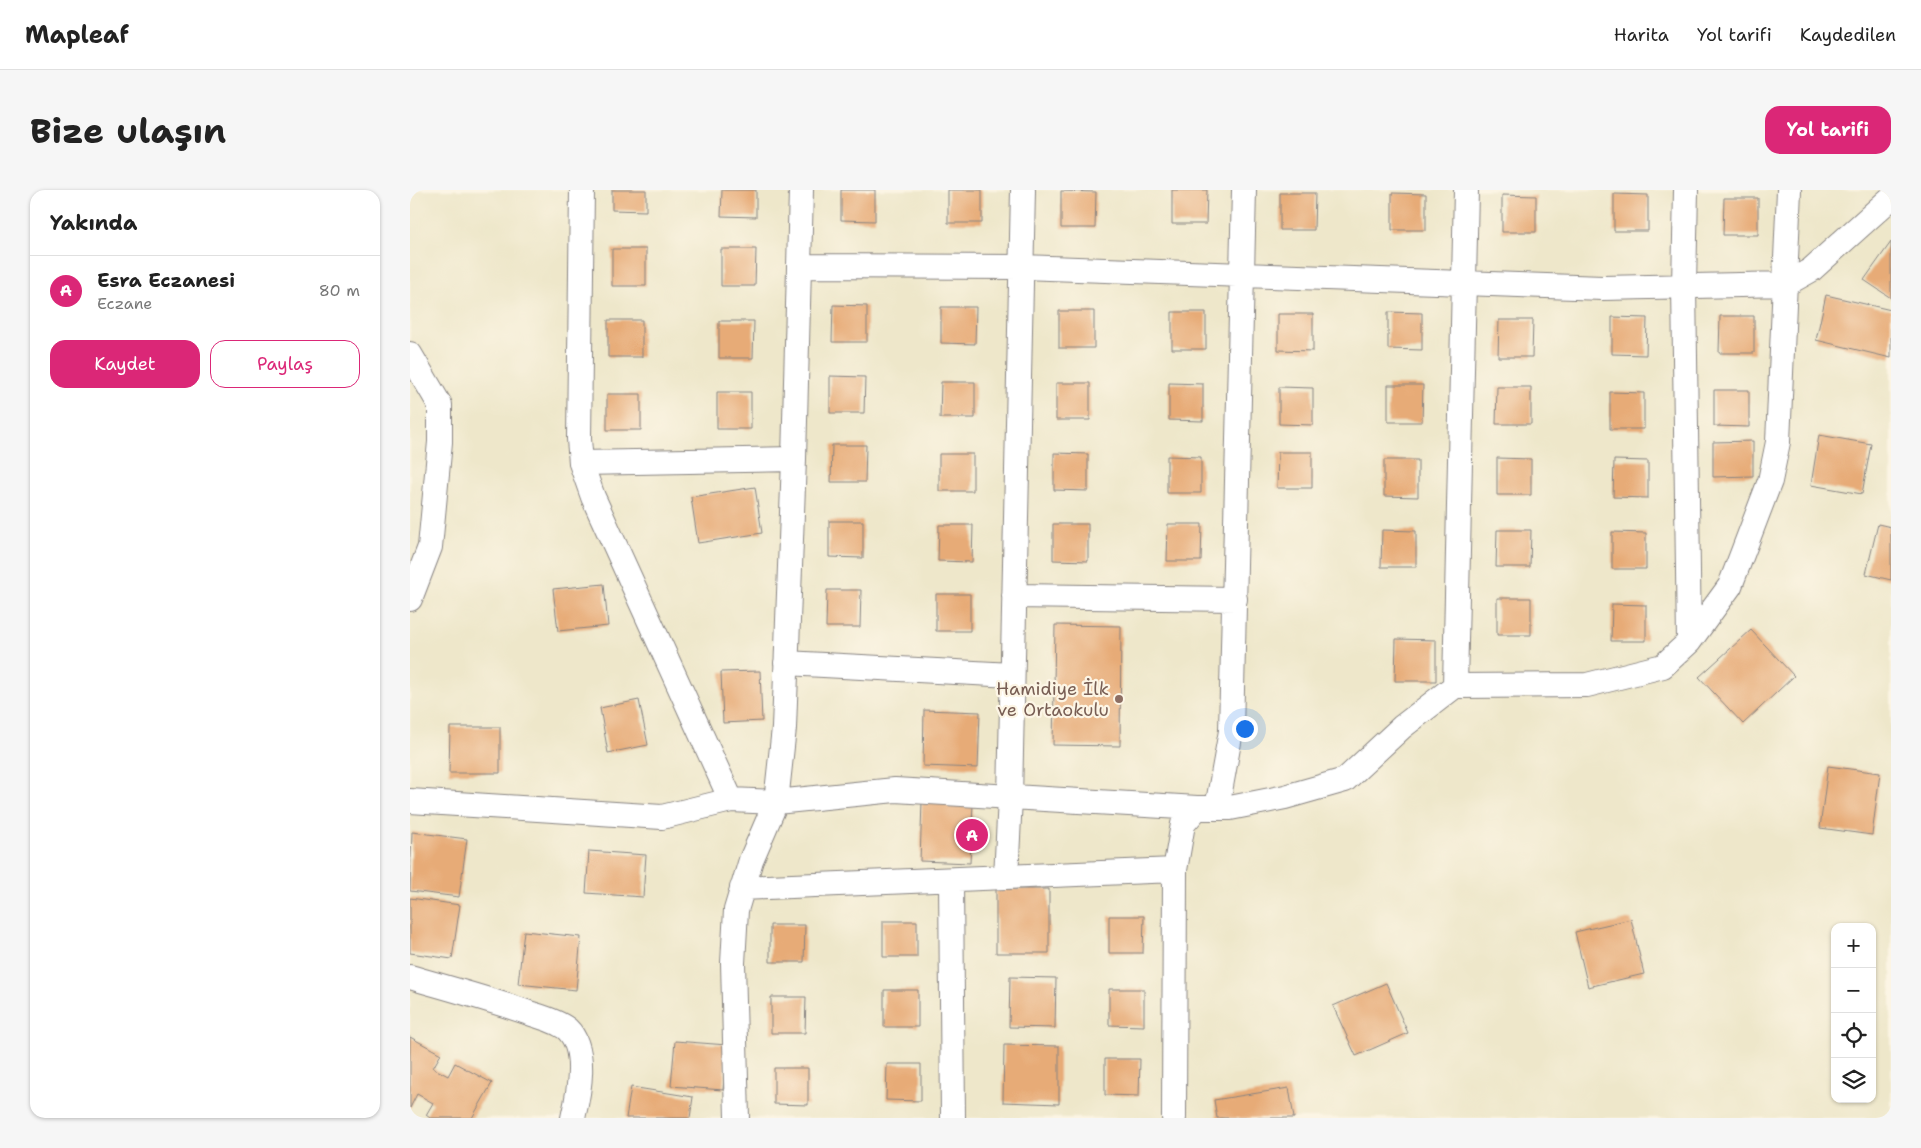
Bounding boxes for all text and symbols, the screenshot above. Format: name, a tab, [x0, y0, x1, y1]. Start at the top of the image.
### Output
text: Mapleaf	[25, 19, 129, 51]
text: Harita	[1614, 23, 1669, 47]
text: Yol tarifi	[1697, 23, 1772, 47]
text: Kaydedilen	[1800, 23, 1896, 47]
button: Yol tarifi	[1765, 106, 1891, 154]
text: Bize ulaşın	[30, 107, 226, 154]
text: Yakında	[50, 209, 137, 237]
text: Esra Eczanesi	[97, 268, 235, 293]
text: A	[60, 280, 72, 301]
text: 80 m	[319, 280, 360, 301]
text: Eczane	[97, 293, 152, 314]
button: Kaydet	[50, 340, 200, 388]
button: Paylaş	[210, 340, 360, 388]
place label: Hamidiye İlk ve Ortaokulu	[996, 677, 1109, 722]
marker: Hamidiye İlk ve Ortaokulu	[1113, 693, 1125, 705]
your location	[1232, 716, 1258, 742]
pin: A	[956, 816, 988, 854]
map controls	[1831, 923, 1876, 1103]
button: +	[1831, 923, 1876, 968]
button: −	[1831, 968, 1876, 1013]
button: locate	[1831, 1013, 1876, 1058]
button: layers	[1831, 1058, 1876, 1103]

